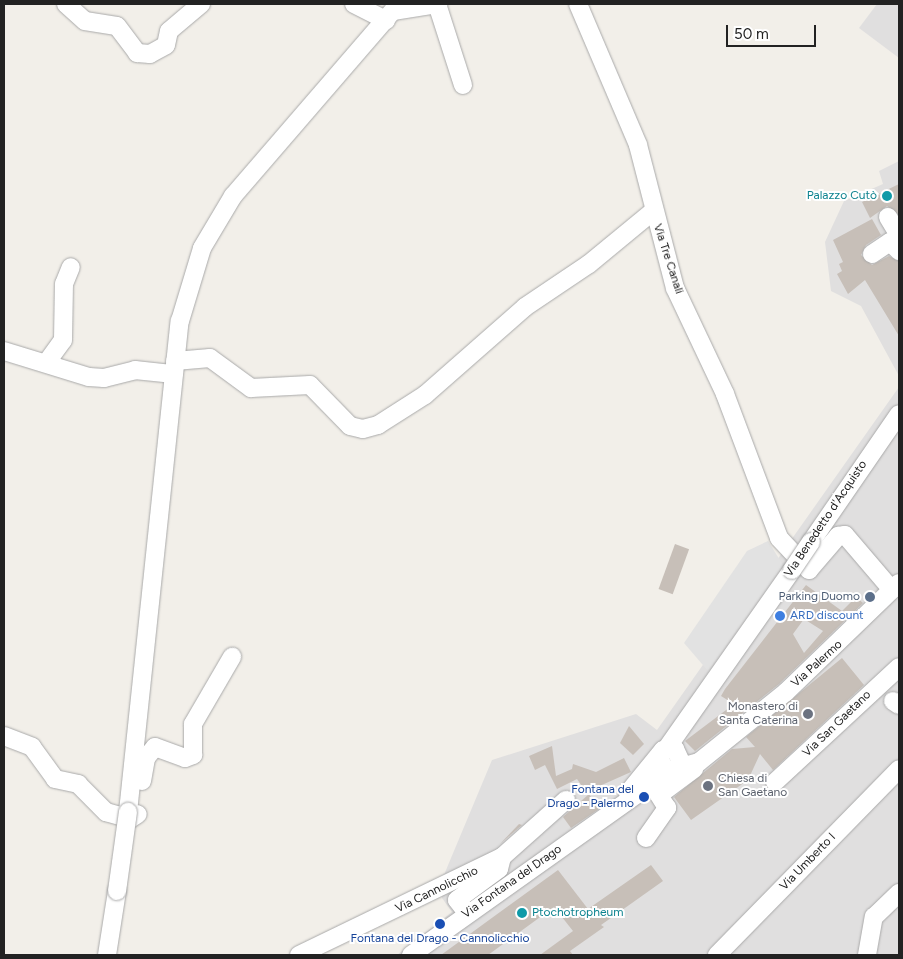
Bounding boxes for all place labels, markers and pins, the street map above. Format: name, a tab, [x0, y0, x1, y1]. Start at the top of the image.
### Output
place label: Palazzo Cutò	[807, 189, 877, 203]
marker: Palazzo Cutò	[881, 190, 893, 202]
place label: Parking Duomo	[779, 590, 860, 604]
marker: Parking Duomo	[864, 591, 876, 603]
place label: ARD discount	[790, 609, 864, 623]
marker: ARD discount	[774, 610, 786, 622]
place label: Monastero di Santa Caterina	[719, 700, 798, 728]
marker: Monastero di Santa Caterina	[802, 708, 814, 720]
place label: Chiesa di San Gaetano	[718, 772, 787, 800]
marker: Chiesa di San Gaetano	[702, 780, 714, 792]
place label: Fontana del Drago - Palermo	[547, 783, 634, 811]
marker: Fontana del Drago - Palermo	[638, 791, 650, 803]
place label: Ptochotropheum	[532, 906, 623, 920]
marker: Ptochotropheum	[516, 907, 528, 919]
marker: Fontana del Drago - Cannolicchio	[434, 918, 446, 930]
place label: Fontana del Drago - Cannolicchio	[350, 932, 530, 946]

